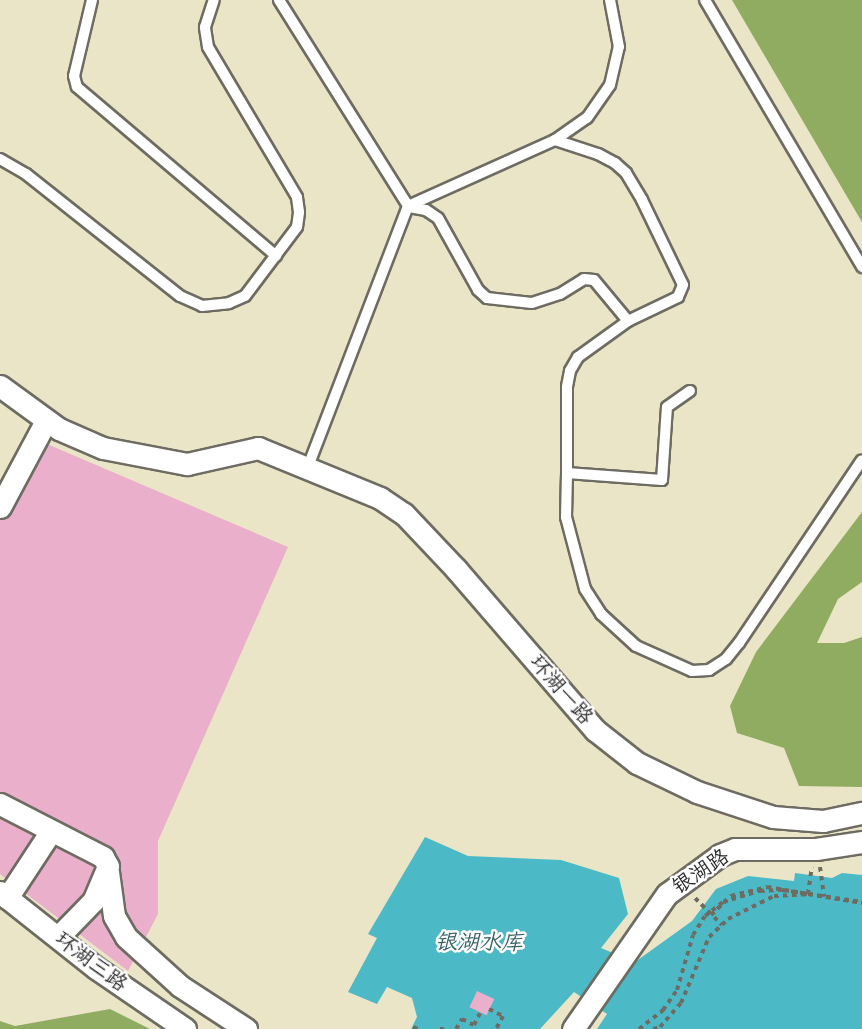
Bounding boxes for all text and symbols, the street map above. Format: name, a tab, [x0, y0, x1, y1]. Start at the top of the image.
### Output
street label: 环湖一路	[524, 650, 598, 730]
street label: 银湖路	[668, 844, 734, 900]
street label: 环湖三路	[50, 927, 132, 997]
water label: 银湖水库	[435, 930, 523, 956]

